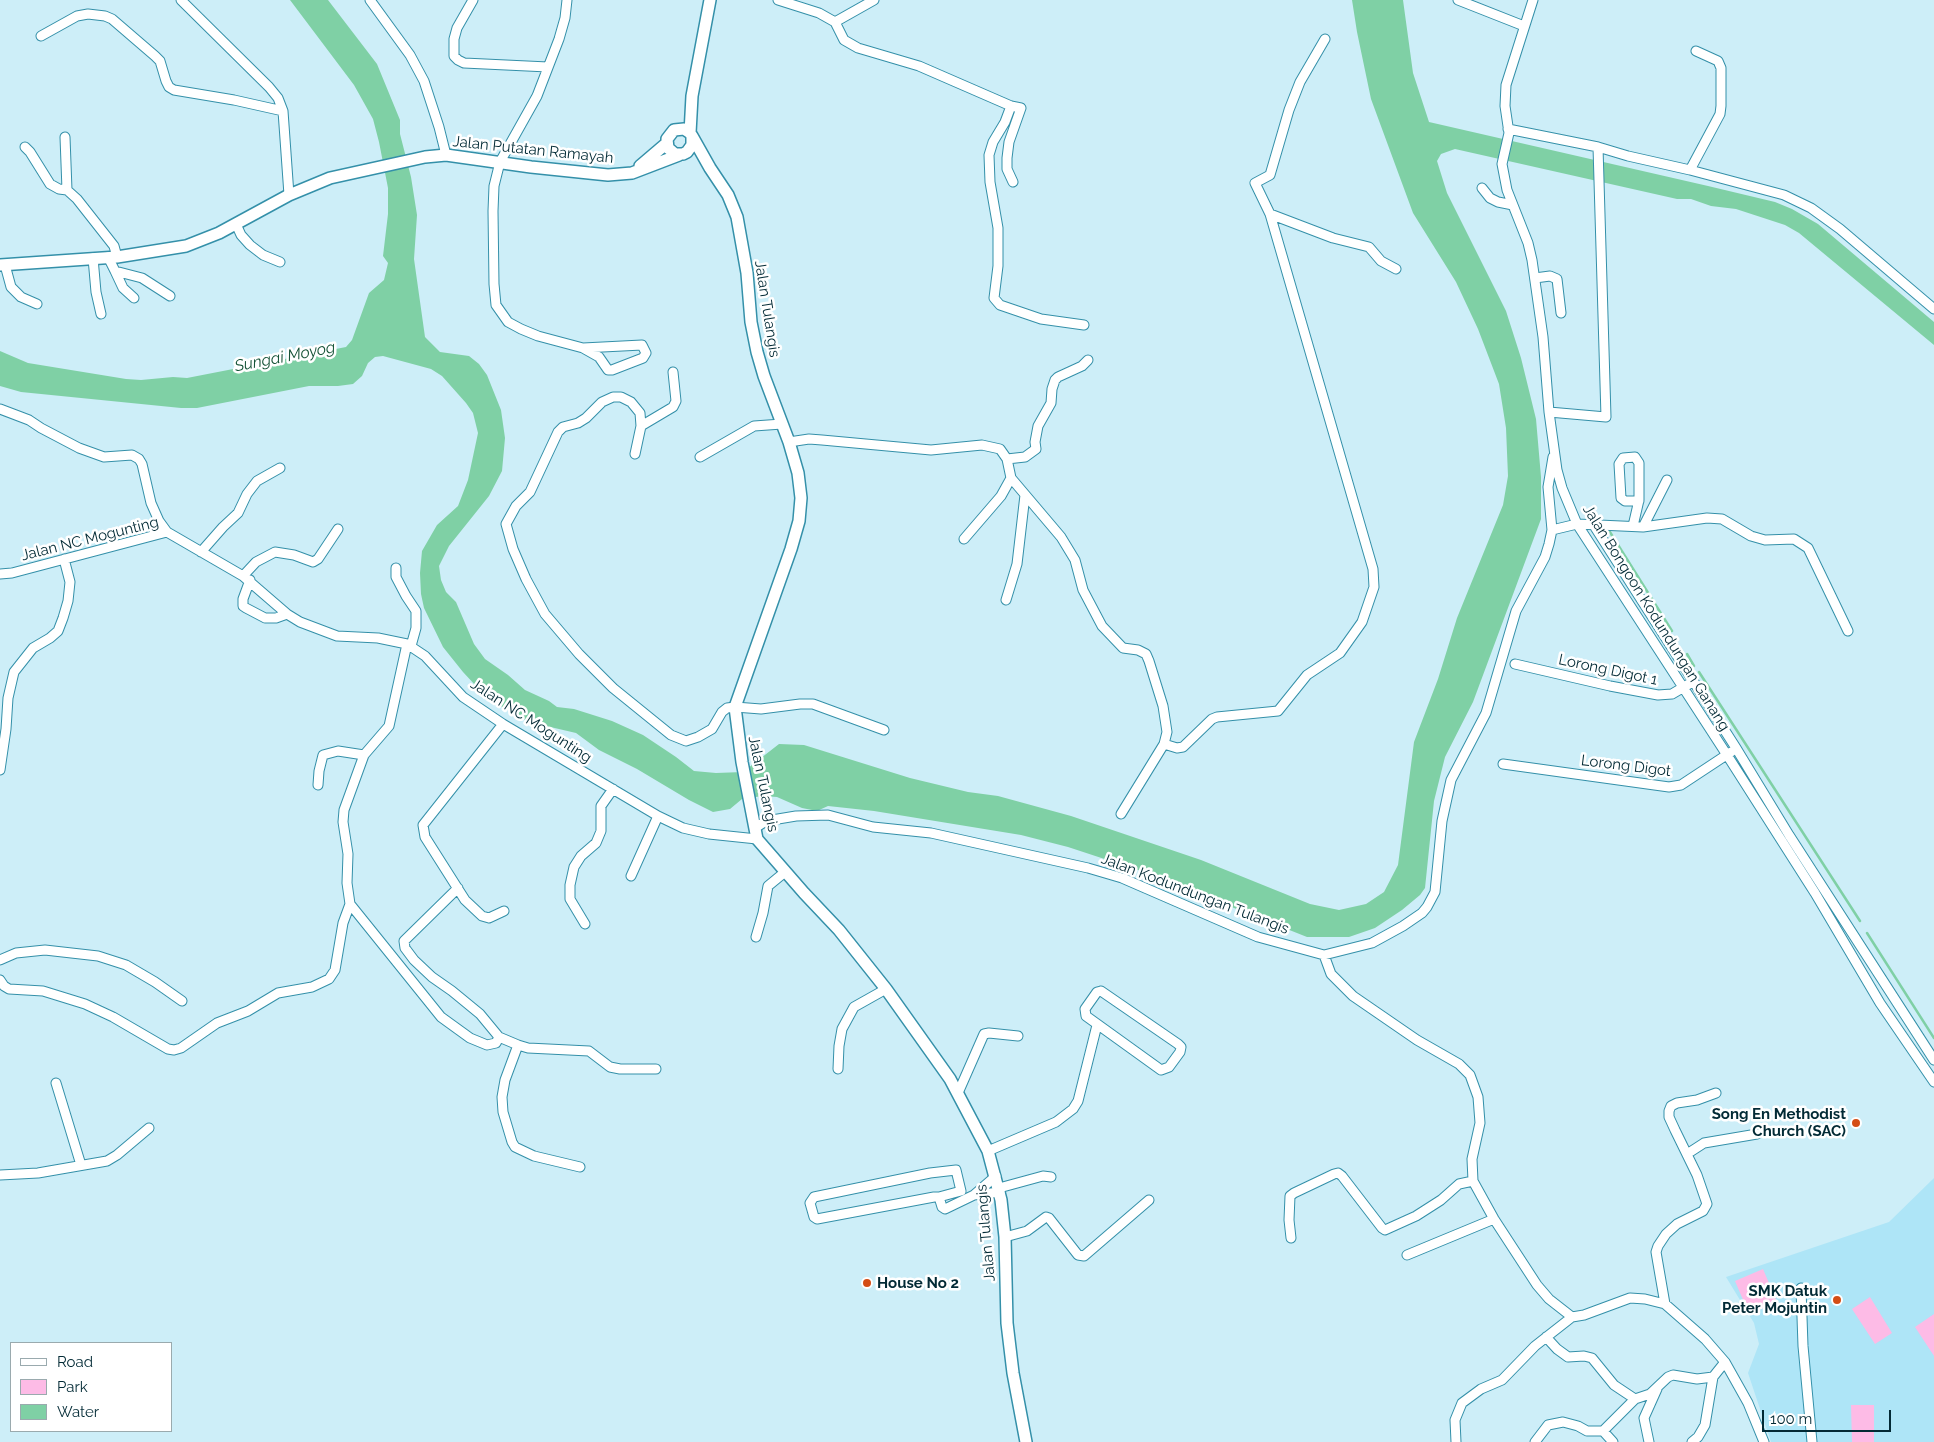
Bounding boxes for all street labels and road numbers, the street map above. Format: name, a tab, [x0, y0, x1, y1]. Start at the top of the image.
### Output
street label: Jalan Putatan Ramayah	[452, 133, 614, 167]
street label: Jalan Tulangis	[750, 259, 784, 359]
street label: Jalan Bongoon Kodundungan Ganang	[1579, 502, 1733, 734]
street label: Jalan NC Mogunting	[19, 513, 161, 565]
street label: Lorong Digot 1	[1557, 651, 1659, 689]
street label: Jalan NC Mogunting	[467, 675, 595, 767]
street label: Jalan Tulangis	[744, 734, 782, 834]
street label: Lorong Digot	[1580, 752, 1672, 780]
street label: Jalan Kodundungan Tulangis	[1099, 850, 1291, 938]
street label: Jalan Tulangis	[973, 1184, 999, 1282]

